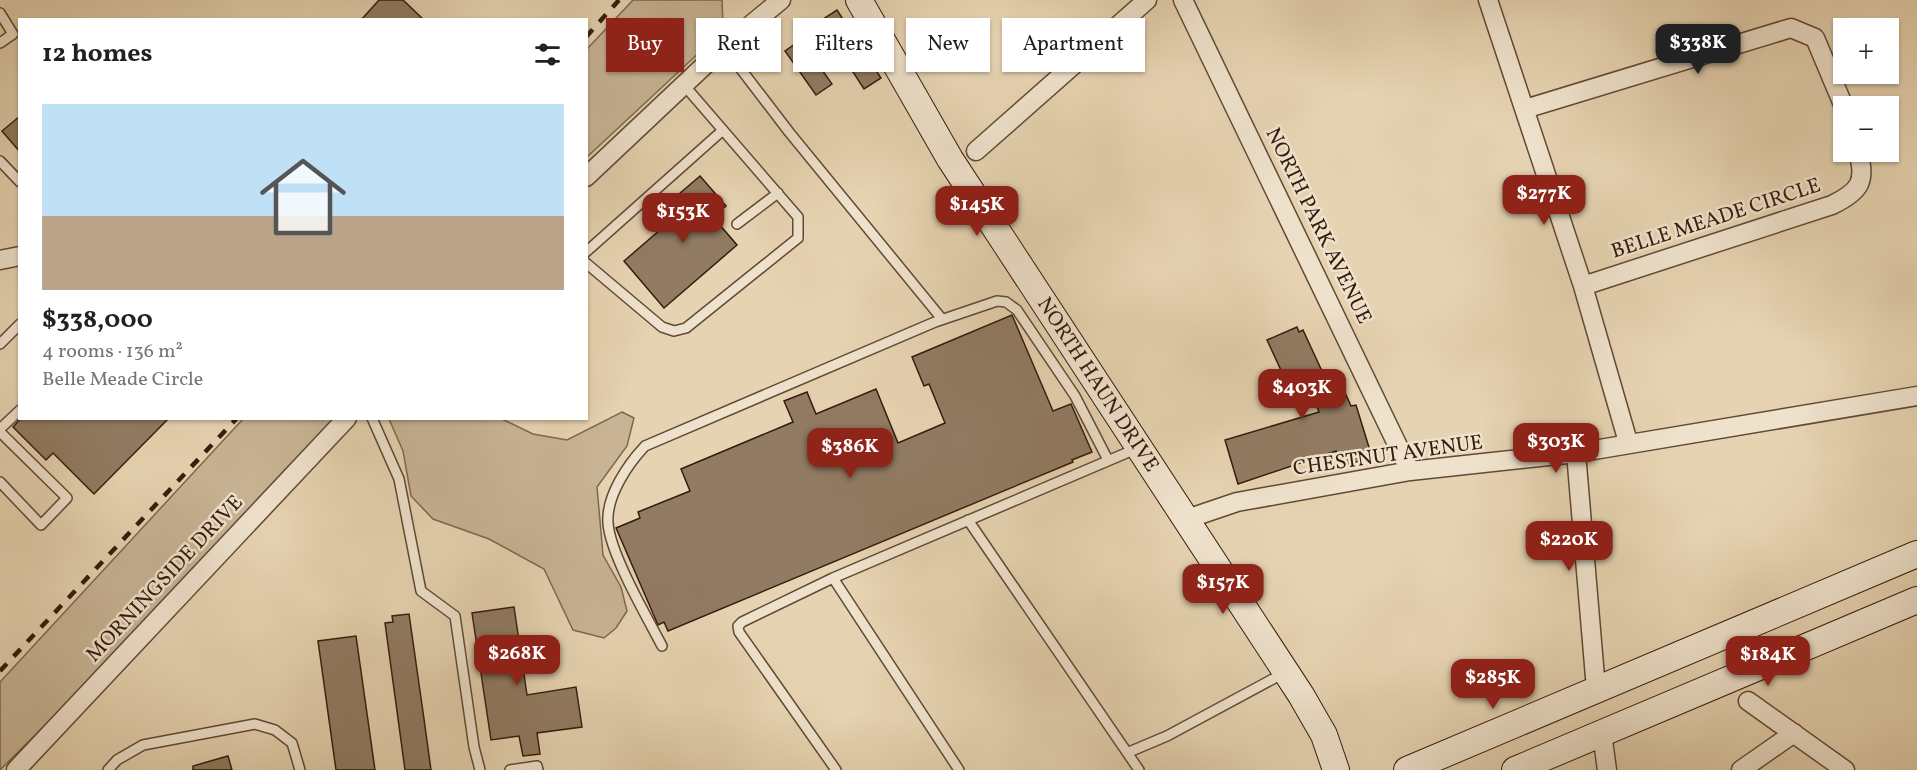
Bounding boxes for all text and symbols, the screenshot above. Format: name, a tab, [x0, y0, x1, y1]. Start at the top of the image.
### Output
chip: Buy	[606, 18, 684, 72]
chip: Rent	[696, 18, 781, 72]
chip: Filters	[793, 18, 894, 72]
chip: New	[906, 18, 990, 72]
chip: Apartment	[1002, 18, 1145, 72]
map controls	[1833, 18, 1899, 162]
button: +	[1833, 18, 1899, 84]
pin: $338K	[1656, 24, 1740, 75]
text: $338K	[1670, 29, 1726, 57]
text: 12 homes	[42, 36, 153, 72]
icon: filters	[531, 38, 564, 71]
button: −	[1833, 96, 1899, 162]
street label: NORTH PARK AVENUE	[1258, 123, 1378, 329]
icon: home	[249, 143, 357, 251]
street label: BELLE MEADE CIRCLE	[1608, 171, 1824, 267]
pin: $277K	[1502, 175, 1586, 226]
text: $277K	[1517, 180, 1571, 208]
pin: $145K	[935, 186, 1019, 237]
text: $145K	[949, 191, 1005, 219]
pin: $153K	[641, 193, 725, 244]
text: $153K	[656, 198, 710, 226]
street label: NORTH HAUN DRIVE	[1030, 292, 1166, 478]
text: $338,000	[42, 302, 153, 338]
text: 4 rooms · 136 m²	[42, 338, 183, 366]
text: Belle Meade Circle	[42, 366, 203, 394]
pin: $403K	[1260, 369, 1344, 420]
text: $403K	[1272, 374, 1332, 402]
pin: $303K	[1514, 423, 1598, 474]
pin: $386K	[808, 428, 892, 479]
street label: CHESTNUT AVENUE	[1291, 428, 1485, 484]
text: $303K	[1527, 428, 1585, 456]
text: $386K	[821, 433, 879, 461]
street label: MORNINGSIDE DRIVE	[80, 489, 250, 669]
pin: $220K	[1527, 521, 1611, 572]
text: $220K	[1540, 526, 1598, 554]
pin: $157K	[1181, 564, 1265, 615]
text: $157K	[1197, 569, 1249, 597]
pin: $268K	[475, 635, 559, 686]
pin: $184K	[1726, 636, 1810, 687]
text: $268K	[488, 640, 546, 668]
text: $184K	[1740, 641, 1796, 669]
pin: $285K	[1451, 659, 1535, 710]
text: $285K	[1465, 664, 1521, 692]

